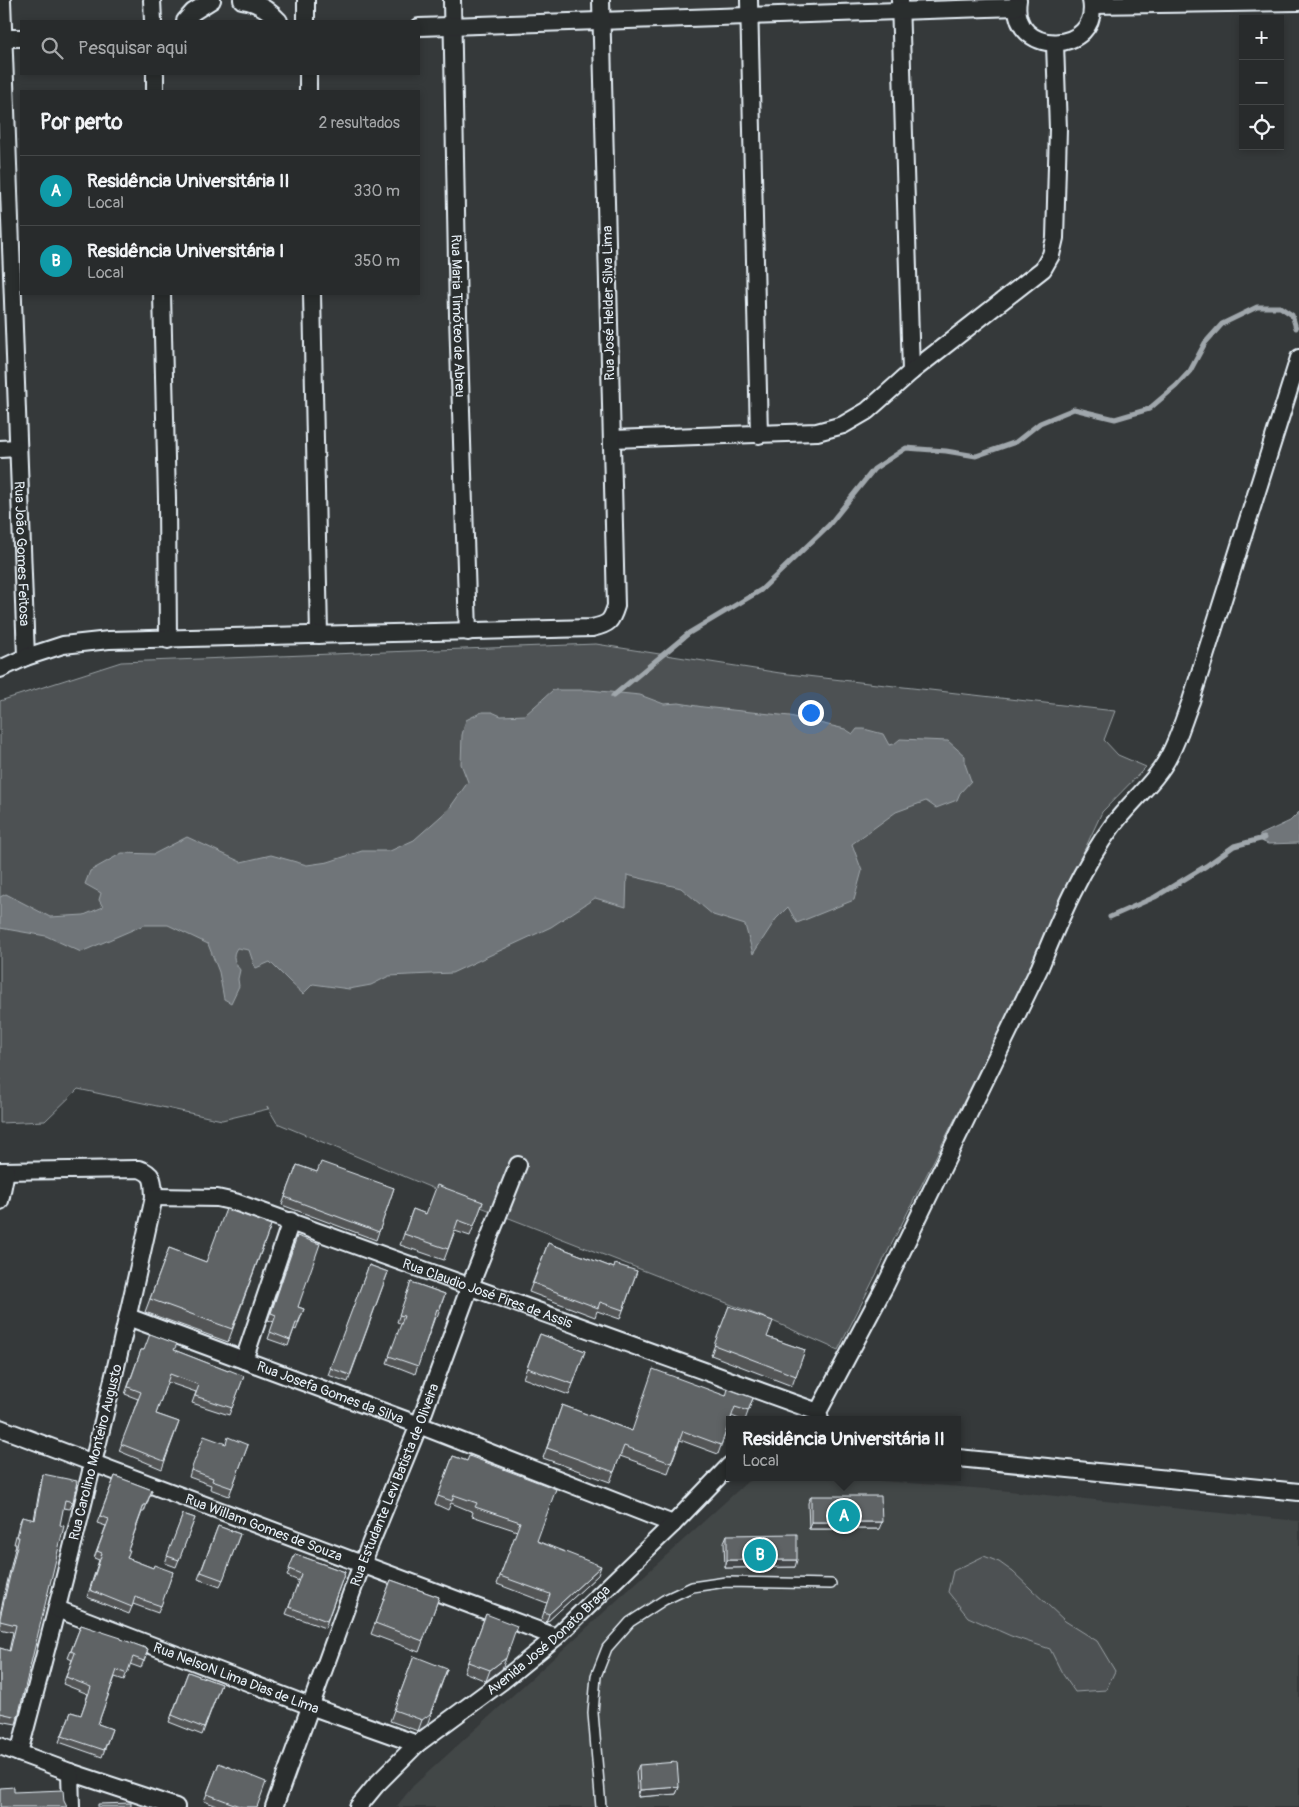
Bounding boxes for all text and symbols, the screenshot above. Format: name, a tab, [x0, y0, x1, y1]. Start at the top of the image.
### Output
map controls	[1239, 15, 1284, 150]
button: +	[1239, 15, 1284, 60]
search box	[20, 20, 420, 75]
icon: search	[38, 34, 66, 62]
text: Pesquisar aqui	[78, 36, 187, 60]
button: −	[1239, 60, 1284, 105]
button: locate	[1239, 105, 1284, 150]
text: Por perto	[40, 109, 122, 136]
text: 2 resultados	[318, 113, 400, 133]
text: Residência Universitária II	[87, 169, 290, 193]
text: A	[51, 181, 61, 201]
text: 330 m	[354, 181, 400, 201]
text: Local	[87, 193, 124, 213]
street label: Rua José Helder Silva Lima	[599, 225, 618, 381]
street label: Rua Maria Timóteo de Abreu	[447, 234, 469, 398]
text: Residência Universitária I	[87, 239, 284, 263]
text: B	[51, 251, 61, 271]
text: 350 m	[354, 251, 400, 271]
text: Local	[87, 263, 124, 283]
street label: Rua João Gomes Feitosa	[11, 481, 33, 627]
your location	[798, 700, 824, 726]
street label: Rua Claudio José Pires de Assis	[400, 1255, 575, 1332]
street label: Rua Josefa Gomes da Silva	[255, 1358, 406, 1428]
street label: Rua Carolino Monteiro Augusto	[65, 1362, 126, 1542]
street label: Rua Estudante Levi Batista de Oliveira	[347, 1381, 443, 1589]
popup	[726, 1416, 961, 1481]
text: Residência Universitária II	[742, 1427, 945, 1451]
text: Local	[742, 1451, 779, 1471]
street label: Rua Willam Gomes de Souza	[183, 1490, 345, 1565]
pin: A	[828, 1497, 860, 1535]
pin: B	[744, 1536, 776, 1574]
street label: Avenida José Donato Braga	[483, 1582, 614, 1699]
street label: Rua NelsoN Lima Dias de Lima	[151, 1639, 321, 1717]

